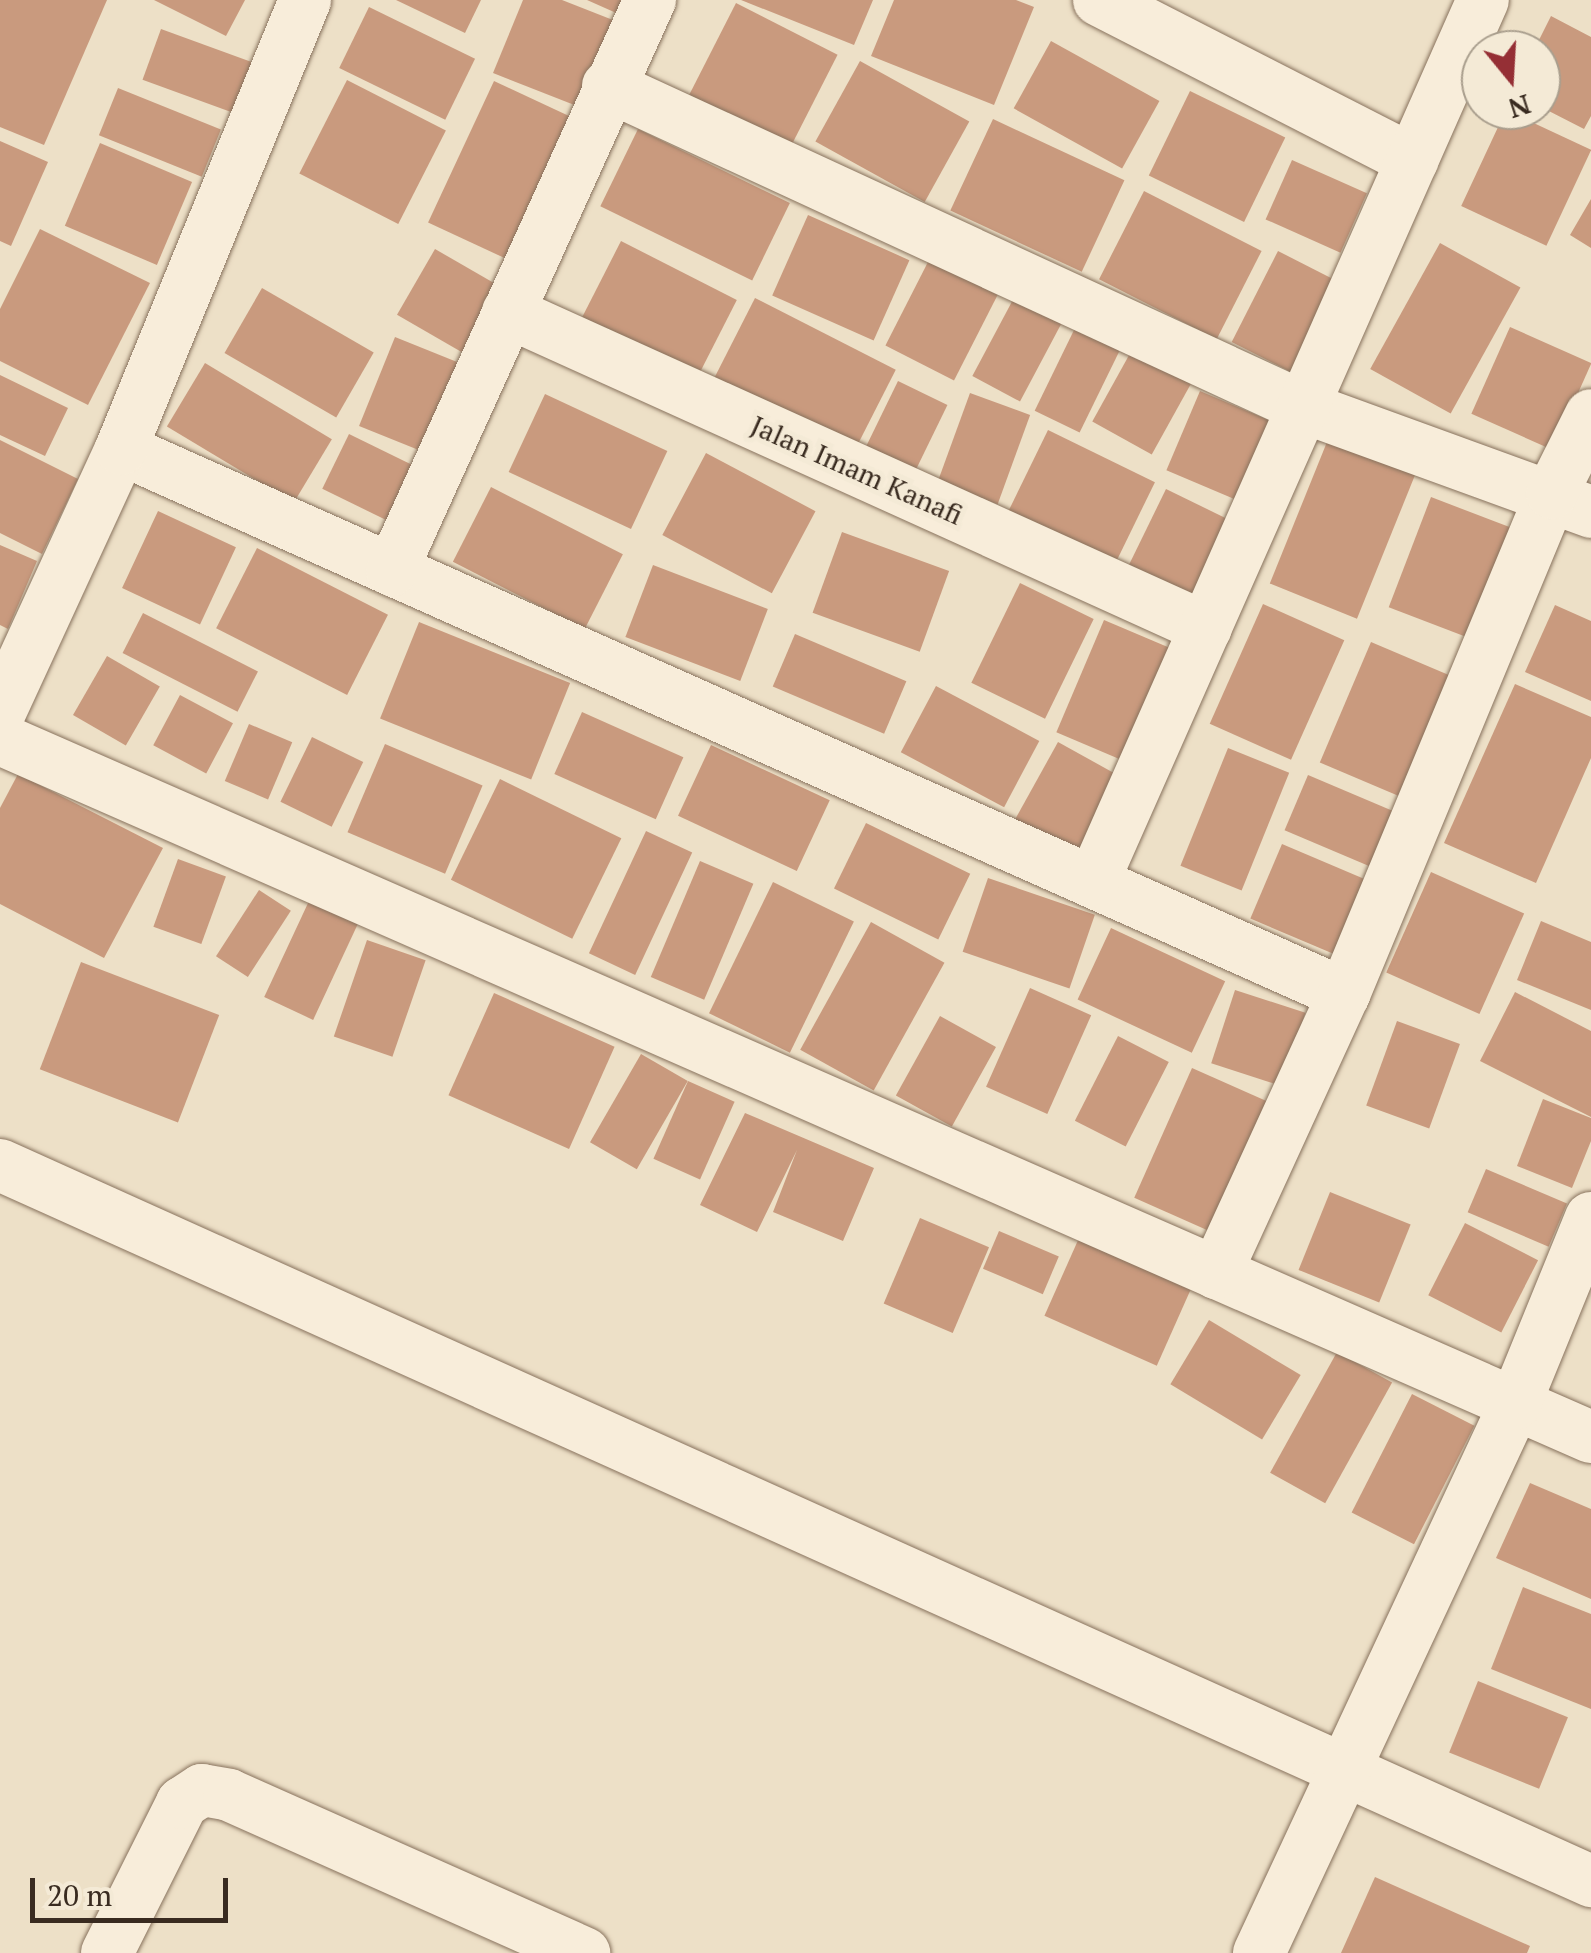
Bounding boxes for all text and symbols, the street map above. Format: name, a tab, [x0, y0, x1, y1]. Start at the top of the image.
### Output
north arrow	[1461, 30, 1561, 130]
text: N	[1504, 86, 1536, 128]
street label: Jalan Imam Kanafi	[746, 408, 968, 532]
scale bar	[35, 1858, 232, 1920]
text: 20 m	[47, 1875, 112, 1915]

